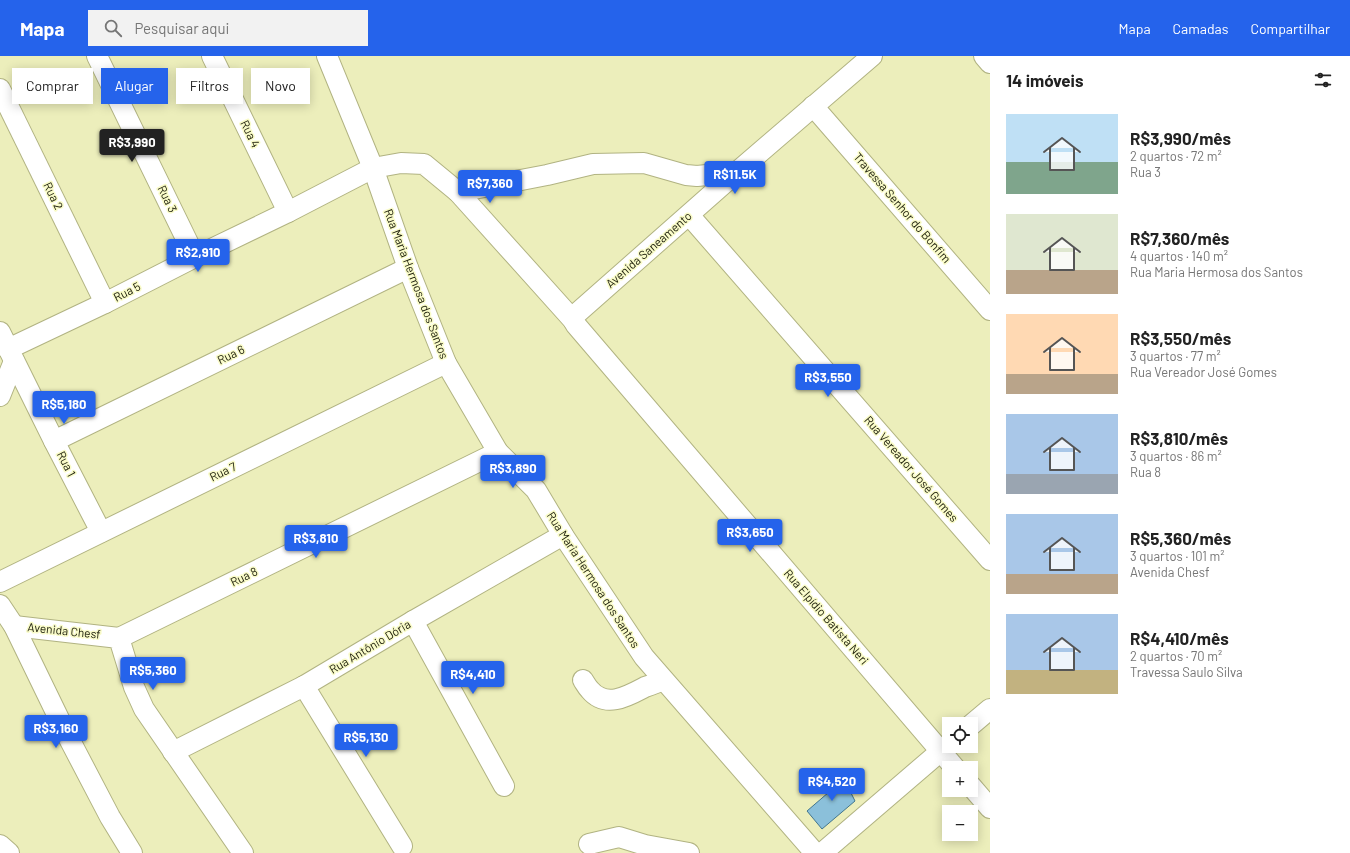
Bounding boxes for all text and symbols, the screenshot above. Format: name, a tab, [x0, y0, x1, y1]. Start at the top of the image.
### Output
search box	[88, 10, 368, 46]
text: Mapa	[20, 17, 64, 40]
icon: search	[102, 17, 124, 39]
text: Pesquisar aqui	[134, 19, 229, 37]
text: Mapa	[1119, 20, 1151, 37]
text: Camadas	[1173, 20, 1228, 37]
text: Compartilhar	[1250, 20, 1330, 37]
chip: Comprar	[12, 68, 93, 104]
chip: Alugar	[101, 68, 168, 104]
chip: Filtros	[176, 68, 243, 104]
chip: Novo	[251, 68, 310, 104]
icon: filters	[1312, 69, 1334, 91]
text: 14 imóveis	[1006, 70, 1083, 90]
street label: Rua 4	[238, 117, 264, 150]
text: R$3,990/mês	[1130, 128, 1231, 148]
pin: R$3,990	[95, 129, 169, 163]
icon: home	[1038, 130, 1086, 178]
text: R$3,990	[108, 134, 156, 150]
text: 2 quartos · 72 m²	[1130, 148, 1222, 164]
street label: Travessa Senhor do Bonfim	[851, 149, 954, 265]
pin: R$11.5K	[698, 161, 772, 195]
text: Rua 3	[1130, 164, 1161, 180]
text: R$11.5K	[713, 166, 757, 182]
pin: R$7,360	[453, 170, 527, 204]
text: R$7,360	[467, 175, 513, 191]
street label: Rua 2	[41, 180, 66, 212]
street label: Rua 3	[155, 183, 180, 214]
street label: Rua Maria Hermosa dos Santos	[382, 207, 452, 361]
street label: Avenida Saneamento	[603, 208, 694, 290]
text: R$7,360/mês	[1130, 228, 1229, 248]
icon: home	[1038, 230, 1086, 278]
pin: R$2,910	[161, 239, 235, 273]
text: R$2,910	[176, 244, 220, 260]
text: 4 quartos · 140 m²	[1130, 248, 1228, 264]
text: Rua Maria Hermosa dos Santos	[1130, 264, 1303, 280]
street label: Rua 5	[111, 278, 142, 304]
text: R$3,550/mês	[1130, 328, 1231, 348]
icon: home	[1038, 330, 1086, 378]
street label: Rua 6	[215, 342, 246, 367]
text: 3 quartos · 77 m²	[1130, 348, 1221, 364]
pin: R$3,550	[791, 364, 865, 398]
text: Rua Vereador José Gomes	[1130, 364, 1277, 380]
text: R$3,550	[804, 369, 852, 385]
pin: R$5,180	[27, 391, 101, 425]
text: R$5,180	[42, 396, 86, 412]
street label: Rua Vereador José Gomes	[862, 413, 962, 524]
text: R$3,810/mês	[1130, 428, 1228, 448]
icon: home	[1038, 430, 1086, 478]
text: 3 quartos · 86 m²	[1130, 448, 1222, 464]
street label: Rua 1	[55, 449, 79, 479]
pin: R$3,890	[476, 455, 550, 489]
street label: Rua 7	[207, 459, 238, 484]
text: R$3,890	[489, 460, 537, 476]
text: Rua 8	[1130, 464, 1161, 480]
street label: Rua Maria Hermosa dos Santos	[544, 509, 643, 650]
pin: R$3,650	[713, 519, 787, 553]
text: R$3,650	[726, 524, 774, 540]
pin: R$3,810	[279, 525, 353, 559]
text: R$5,360/mês	[1130, 528, 1231, 548]
text: R$3,810	[294, 530, 338, 546]
icon: home	[1038, 530, 1086, 578]
text: 3 quartos · 101 m²	[1130, 548, 1224, 564]
street label: Rua 8	[228, 564, 259, 589]
text: Avenida Chesf	[1130, 564, 1210, 580]
street label: Rua Elpídio Batista Neri	[782, 566, 872, 667]
street label: Rua Antônio Dória	[326, 616, 413, 676]
street label: Avenida Chesf	[27, 619, 101, 641]
text: R$4,410/mês	[1130, 628, 1229, 648]
icon: home	[1038, 630, 1086, 678]
text: 2 quartos · 70 m²	[1130, 648, 1222, 664]
pin: R$5,360	[116, 657, 190, 691]
pin: R$4,410	[436, 661, 510, 695]
text: R$5,360	[129, 662, 177, 678]
text: Travessa Saulo Silva	[1130, 664, 1243, 680]
text: R$4,410	[450, 666, 496, 682]
pin: R$3,160	[19, 715, 93, 749]
map controls	[942, 717, 978, 841]
button: locate	[942, 717, 978, 753]
text: R$3,160	[34, 720, 78, 736]
pin: R$5,130	[329, 724, 403, 758]
text: R$5,130	[344, 729, 388, 745]
button: +	[942, 761, 978, 797]
pin: R$4,520	[795, 768, 869, 802]
text: R$4,520	[808, 773, 856, 789]
button: −	[942, 805, 978, 841]

